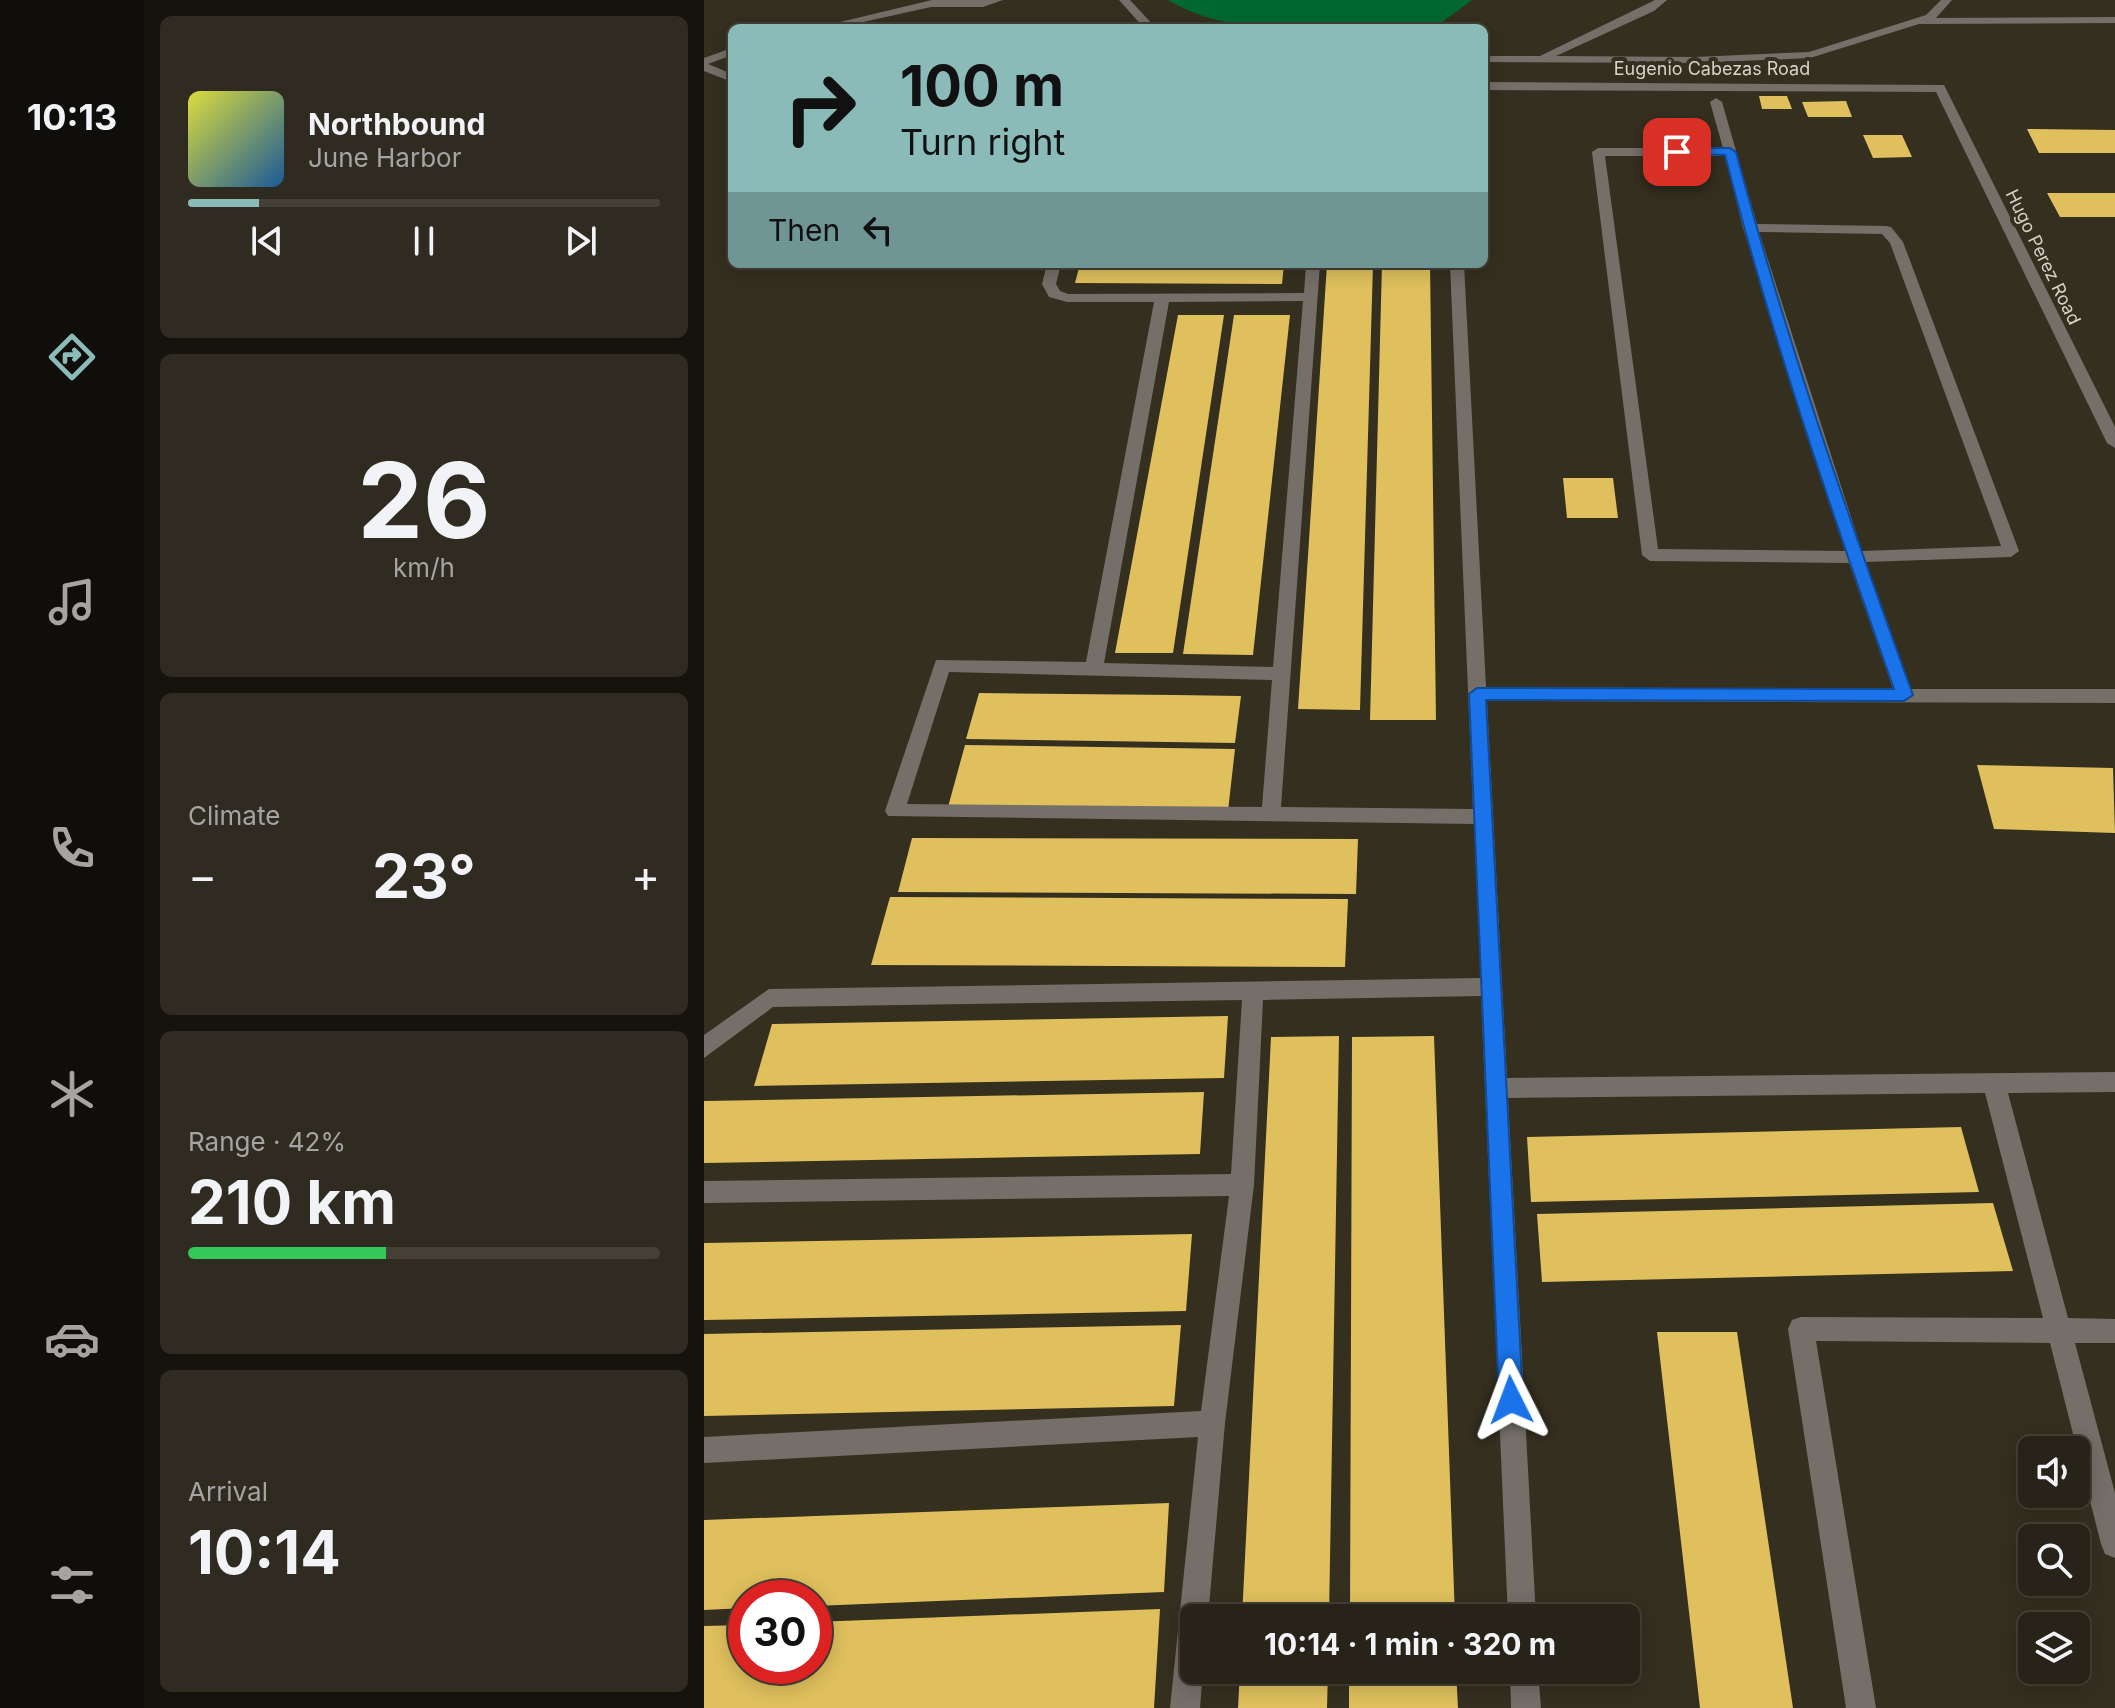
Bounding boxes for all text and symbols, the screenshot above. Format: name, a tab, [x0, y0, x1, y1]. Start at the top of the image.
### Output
text: 100 m	[900, 52, 1064, 120]
icon: right	[768, 56, 872, 160]
street label: Eugenio Cabezas Road	[1614, 58, 1810, 79]
text: 10:13	[27, 95, 117, 139]
text: Northbound	[308, 106, 485, 142]
pin	[1643, 118, 1711, 186]
text: Turn right	[900, 120, 1065, 164]
icon: arrive	[1655, 130, 1699, 174]
text: June Harbor	[308, 142, 461, 173]
street label: Hugo Perez Road	[2002, 186, 2085, 328]
icon: left	[856, 208, 900, 252]
text: Then	[768, 212, 840, 248]
icon: previous	[245, 219, 289, 263]
icon: pause	[402, 219, 446, 263]
icon: next	[559, 219, 603, 263]
icon: directions	[44, 329, 100, 385]
text: 26	[357, 437, 491, 563]
text: km/h	[393, 552, 455, 583]
icon: music	[44, 574, 100, 630]
text: Climate	[188, 800, 280, 831]
icon: phone	[44, 820, 100, 876]
text: 23°	[372, 840, 476, 912]
text: −	[188, 849, 217, 903]
text: +	[631, 849, 660, 903]
icon: climate	[44, 1066, 100, 1122]
text: Range · 42%	[188, 1126, 346, 1157]
text: 210 km	[188, 1166, 396, 1238]
icon: car	[44, 1311, 100, 1367]
position arrow	[1469, 1358, 1553, 1442]
map controls	[2018, 1436, 2090, 1684]
button: sound	[2018, 1436, 2090, 1508]
text: Arrival	[188, 1476, 268, 1507]
text: 10:14	[188, 1516, 341, 1588]
button: search	[2018, 1524, 2090, 1596]
icon: filters	[44, 1557, 100, 1613]
speed limit sign: 30	[728, 1580, 832, 1684]
button: layers	[2018, 1612, 2090, 1684]
text: 10:14 · 1 min · 320 m	[1264, 1626, 1556, 1662]

